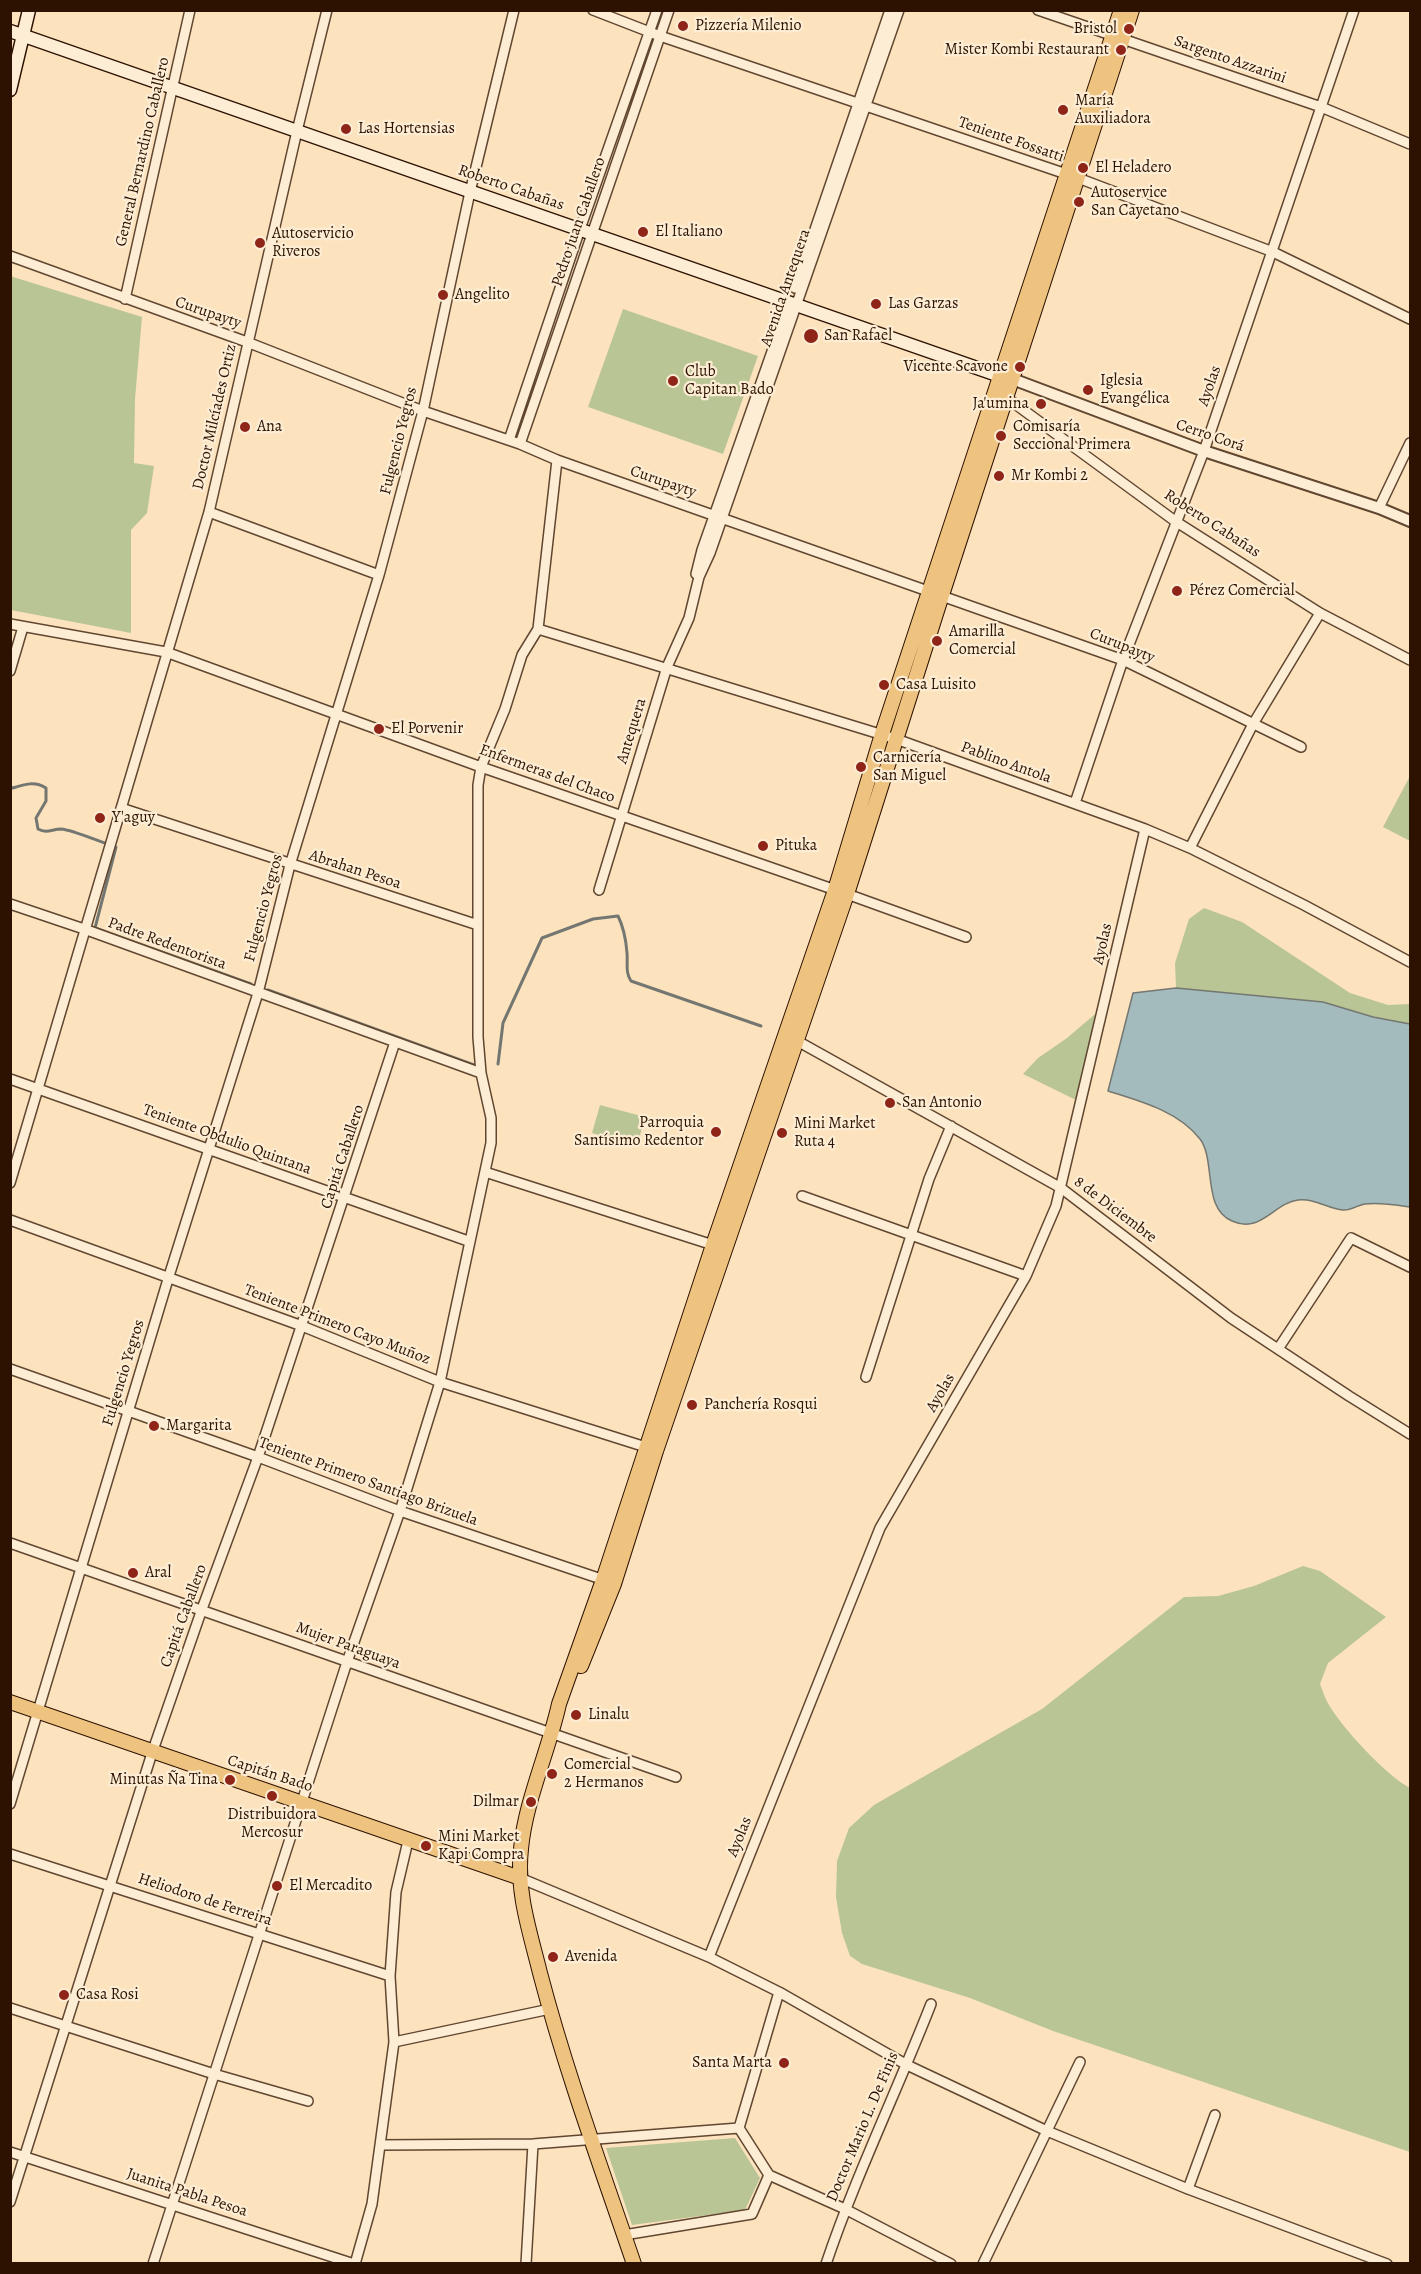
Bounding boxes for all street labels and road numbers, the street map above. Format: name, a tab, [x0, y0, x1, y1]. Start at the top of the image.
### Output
street label: Sargento Azzarini	[1171, 32, 1289, 88]
street label: General Bernardino Caballero	[112, 55, 174, 249]
street label: Teniente Fossatti	[956, 113, 1066, 167]
street label: Pedro Juan Caballero	[548, 155, 610, 289]
street label: Roberto Cabañas	[455, 161, 567, 215]
street label: Avenida Antequera	[757, 227, 815, 349]
street label: Curupayty	[172, 293, 244, 333]
street label: Doctor Milcíades Ortiz	[189, 342, 241, 492]
street label: Ayolas	[1194, 363, 1226, 409]
street label: Fulgencio Yegros	[376, 385, 422, 497]
street label: Cerro Corá	[1173, 415, 1247, 457]
street label: Curupayty	[627, 462, 699, 502]
street label: Roberto Cabañas	[1160, 486, 1264, 562]
street label: Curupayty	[1087, 624, 1157, 668]
street label: Antequera	[613, 696, 651, 766]
street label: Pablino Antola	[958, 738, 1054, 788]
street label: Enfermeras del Chaco	[477, 741, 617, 807]
street label: Abrahan Pesoa	[307, 846, 403, 894]
street label: Fulgencio Yegros	[240, 852, 288, 964]
street label: Padre Redentorista	[105, 914, 229, 974]
street label: Ayolas	[1089, 922, 1117, 966]
street label: Teniente Obdulio Quintana	[140, 1101, 314, 1179]
street label: Capitá Caballero	[317, 1103, 369, 1211]
street label: 8 de Diciembre	[1070, 1173, 1160, 1247]
street label: Teniente Primero Cayo Muñoz	[241, 1281, 433, 1369]
street label: Fulgencio Yegros	[99, 1317, 149, 1429]
street label: Ayolas	[922, 1370, 960, 1416]
street label: Teniente Primero Santiago Brizuela	[256, 1433, 480, 1531]
street label: Capitá Caballero	[156, 1562, 212, 1670]
street label: Mujer Paraguaya	[293, 1618, 403, 1674]
street label: Capitán Bado	[225, 1751, 315, 1797]
street label: Ayolas	[723, 1814, 757, 1860]
street label: Heliodoro de Ferreira	[136, 1869, 274, 1931]
street label: Doctor Mario L. De Finis	[823, 2049, 903, 2205]
street label: Juanita Pabla Pesoa	[124, 2164, 250, 2222]

